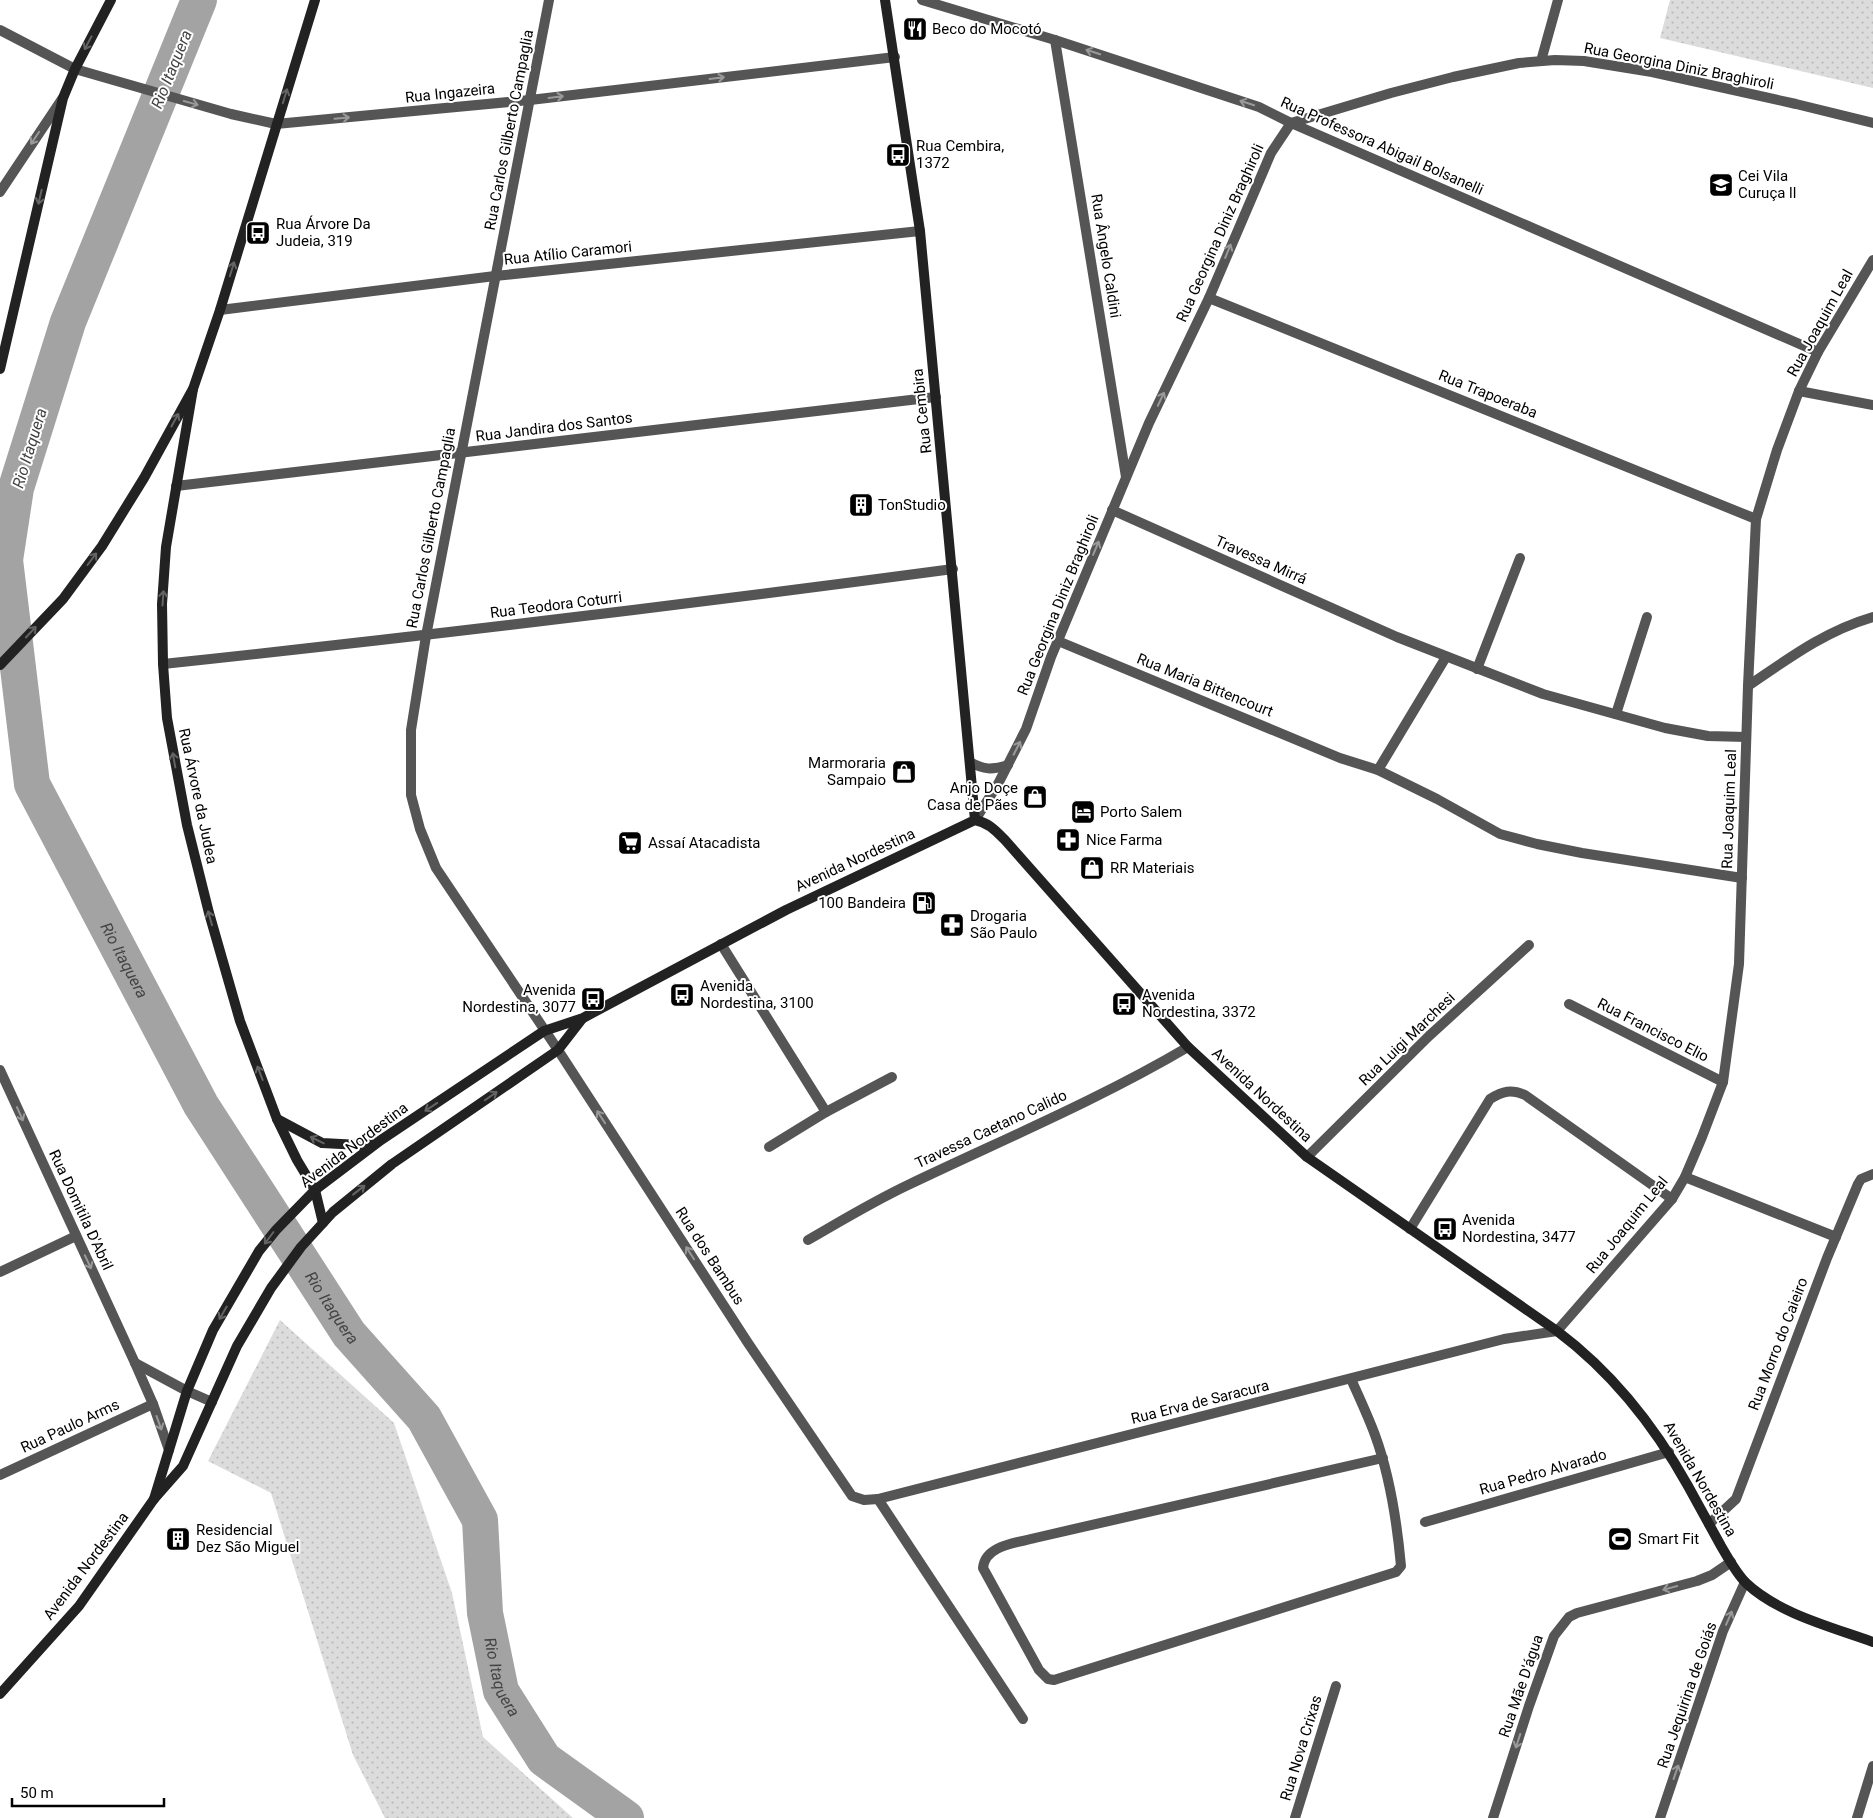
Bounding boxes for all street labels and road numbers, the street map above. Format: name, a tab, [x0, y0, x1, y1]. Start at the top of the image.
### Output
street label: Rua Carlos Gilberto Campaglia	[481, 28, 537, 232]
street label: Rua Georgina Diniz Braghiroli	[1582, 39, 1776, 93]
street label: Rua Ingazeira	[404, 79, 496, 107]
street label: Rua Professora Abigail Bolsanelli	[1278, 93, 1486, 199]
street label: Rua Georgina Diniz Braghiroli	[1172, 141, 1268, 325]
street label: Rua Ângelo Caldini	[1087, 193, 1125, 319]
street label: Rua Atílio Caramori	[503, 237, 633, 269]
street label: Rua Joaquim Leal	[1783, 266, 1857, 380]
street label: Rua Trapoeraba	[1436, 366, 1540, 422]
street label: Rua Cembira	[909, 368, 935, 454]
street label: Rua Jandira dos Santos	[475, 408, 633, 446]
street label: Rua Carlos Gilberto Campaglia	[403, 426, 459, 630]
street label: Rua Georgina Diniz Braghiroli	[1013, 512, 1103, 698]
street label: Travessa Mirrá	[1212, 532, 1310, 588]
street label: Rua Teodora Coturri	[489, 588, 623, 622]
street label: Rua Maria Bittencourt	[1134, 649, 1276, 721]
street label: Rua Árvore da Judea	[175, 727, 221, 865]
street label: Rua Joaquim Leal	[1718, 749, 1740, 869]
street label: Avenida Nordestina	[792, 824, 918, 896]
street label: Rua Luigi Marchesi	[1355, 989, 1459, 1089]
street label: Rua Francisco Elio	[1594, 994, 1712, 1066]
street label: Avenida Nordestina	[1208, 1044, 1316, 1146]
street label: Travessa Caetano Calido	[912, 1086, 1070, 1172]
street label: Avenida Nordestina	[297, 1099, 411, 1191]
street label: Rua Domitila D'Abril	[45, 1147, 117, 1273]
street label: Rua Joaquim Leal	[1582, 1173, 1672, 1277]
street label: Rua dos Bambus	[672, 1204, 748, 1308]
street label: Rua Morro do Caieiro	[1744, 1275, 1812, 1413]
street label: Rua Erva de Saracura	[1129, 1376, 1271, 1428]
street label: Rua Paulo Arms	[18, 1395, 122, 1457]
street label: Avenida Nordestina	[1660, 1418, 1740, 1540]
street label: Rua Pedro Alvarado	[1478, 1445, 1608, 1499]
street label: Avenida Nordestina	[40, 1509, 132, 1623]
street label: Rua Jequirina de Goiás	[1654, 1620, 1720, 1770]
street label: Rua Mãe D'água	[1495, 1632, 1547, 1740]
street label: Rua Nova Crixas	[1276, 1693, 1326, 1803]

